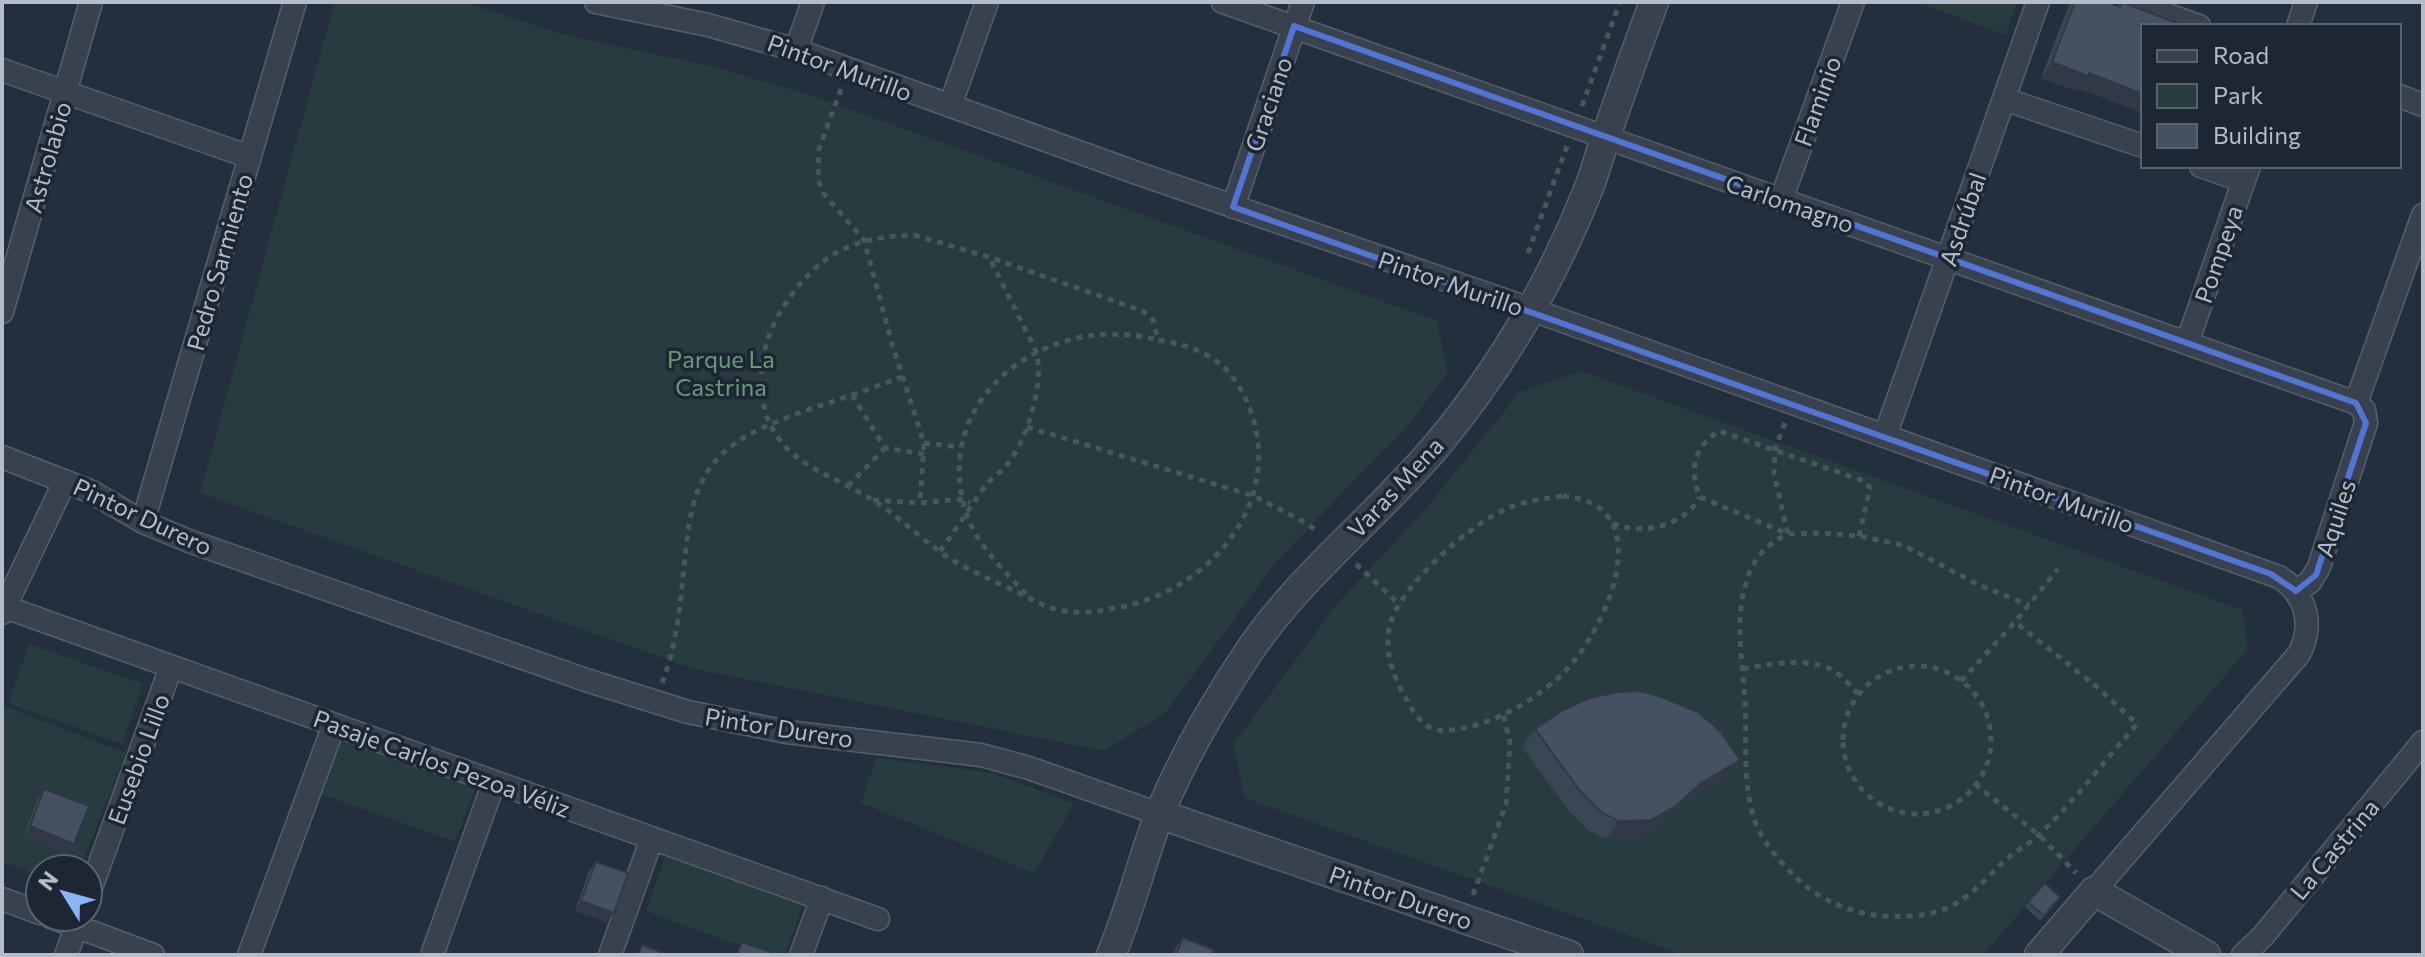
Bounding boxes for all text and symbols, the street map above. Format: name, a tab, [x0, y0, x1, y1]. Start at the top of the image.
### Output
legend	[2141, 24, 2401, 168]
street label: Pintor Murillo	[764, 27, 916, 107]
text: Road	[2213, 40, 2269, 69]
street label: Flaminio	[1787, 52, 1847, 150]
street label: Graciano	[1238, 53, 1298, 155]
text: Park	[2213, 80, 2263, 109]
street label: Astrolabio	[17, 98, 77, 216]
text: Building	[2213, 120, 2301, 149]
street label: Carlomagno	[1722, 168, 1858, 238]
street label: Asdrúbal	[1932, 168, 1992, 270]
street label: Pedro Sarmiento	[180, 170, 258, 354]
street label: Pompeya	[2188, 201, 2248, 307]
street label: Pintor Murillo	[1375, 245, 1527, 321]
park label: Parque La Castrina	[667, 344, 775, 401]
street label: Varas Mena	[1341, 431, 1449, 543]
street label: Pintor Murillo	[1986, 459, 2138, 539]
street label: Pintor Durero	[69, 471, 217, 561]
street label: Aquiles	[2309, 476, 2361, 560]
street label: Eusebio Lillo	[101, 690, 175, 828]
street label: Pintor Durero	[703, 701, 855, 753]
street label: Pasaje Carlos Pezoa Véliz	[310, 703, 574, 823]
street label: La Castrina	[2283, 793, 2385, 905]
north arrow	[24, 853, 104, 933]
street label: Pintor Durero	[1326, 859, 1476, 935]
text: N	[32, 866, 63, 895]

